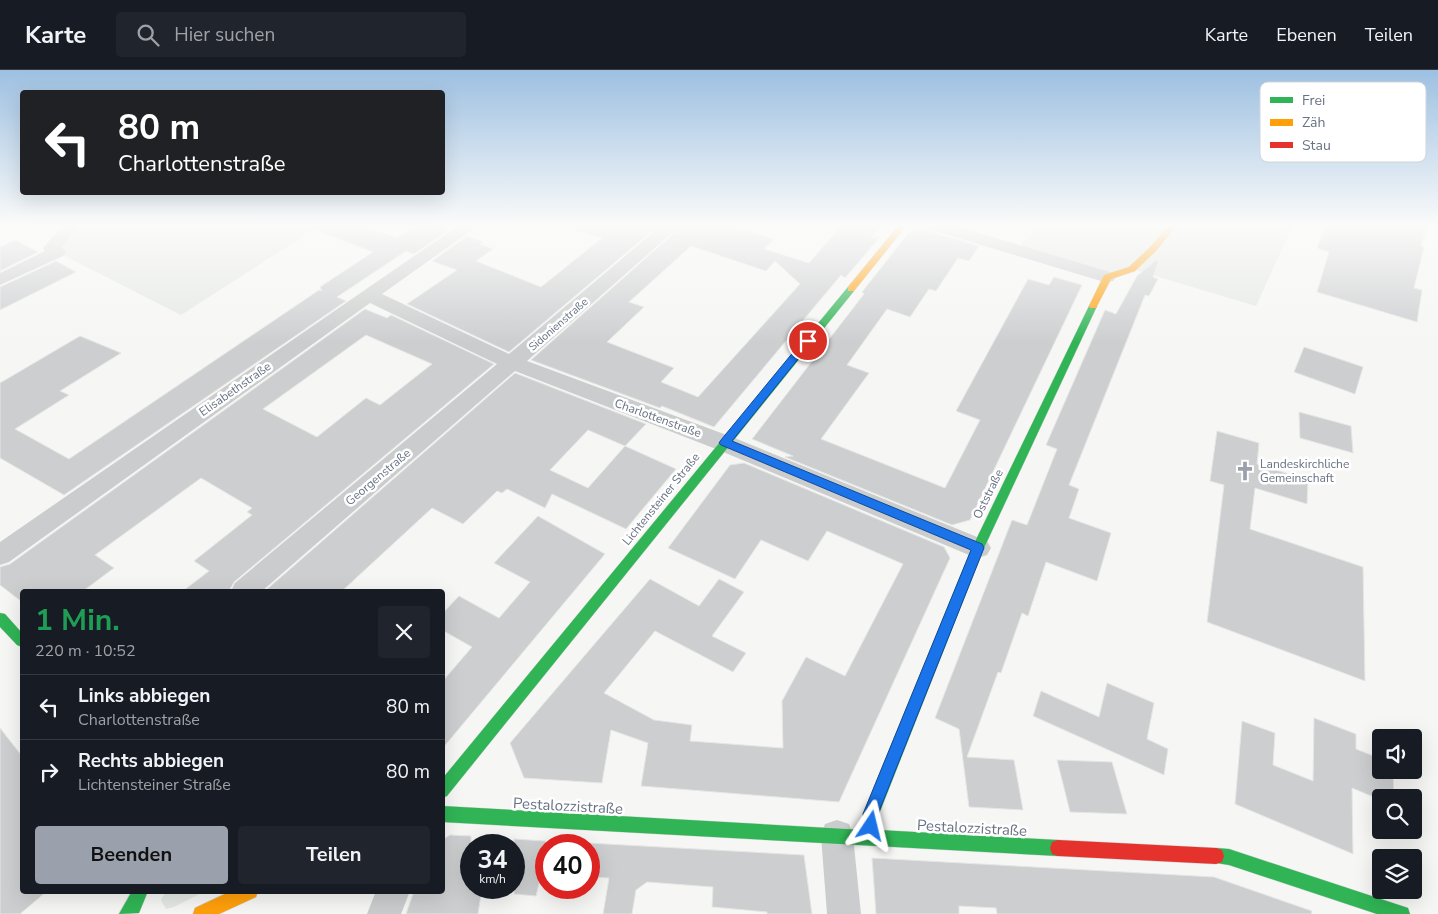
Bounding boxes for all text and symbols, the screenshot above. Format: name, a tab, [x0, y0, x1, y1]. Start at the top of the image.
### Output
search box	[116, 12, 466, 57]
text: Karte	[25, 19, 86, 51]
icon: search	[134, 21, 162, 49]
text: Hier suchen	[174, 22, 275, 48]
text: Karte	[1205, 23, 1248, 47]
text: Ebenen	[1276, 23, 1337, 47]
text: Teilen	[1365, 23, 1413, 47]
legend	[1260, 82, 1426, 162]
text: Frei	[1302, 91, 1325, 110]
text: 80 m	[118, 104, 200, 151]
icon: left	[35, 110, 100, 175]
text: Zäh	[1302, 113, 1325, 132]
text: Stau	[1302, 136, 1331, 155]
text: Charlottenstraße	[118, 149, 285, 179]
street label: Sidonienstraße	[525, 294, 591, 354]
pin	[787, 320, 829, 362]
icon: arrive	[794, 327, 822, 355]
street label: Elisabethstraße	[196, 358, 274, 420]
street label: Charlottenstraße	[612, 395, 704, 441]
street label: Georgenstraße	[342, 445, 414, 509]
street label: Lichtensteiner Straße	[619, 449, 703, 549]
place label: Landeskirchliche Gemeinschaft	[1260, 456, 1349, 486]
church icon: Landeskirchliche Gemeinschaft	[1234, 460, 1256, 482]
street label: Oststraße	[969, 466, 1007, 522]
text: 1 Min.	[35, 600, 120, 641]
button: close	[378, 606, 430, 658]
text: 220 m · 10:52	[35, 640, 136, 662]
text: Links abbiegen	[78, 683, 210, 709]
icon: left	[35, 693, 63, 721]
text: 80 m	[386, 694, 430, 720]
text: Charlottenstraße	[78, 709, 200, 731]
map controls	[1372, 729, 1422, 899]
button: sound	[1372, 729, 1422, 779]
text: Rechts abbiegen	[78, 748, 224, 774]
icon: right	[35, 758, 63, 786]
text: 80 m	[386, 759, 430, 785]
text: Lichtensteiner Straße	[78, 774, 231, 796]
button: search	[1372, 789, 1422, 839]
street label: Pestalozzistraße	[512, 793, 624, 819]
position arrow	[844, 799, 896, 851]
street label: Pestalozzistraße	[916, 815, 1028, 841]
button: Beenden	[35, 826, 228, 884]
button: Teilen	[238, 826, 430, 884]
speed limit sign: 40	[535, 834, 600, 899]
text: 34	[477, 843, 508, 877]
button: layers	[1372, 849, 1422, 899]
text: km/h	[479, 871, 506, 887]

